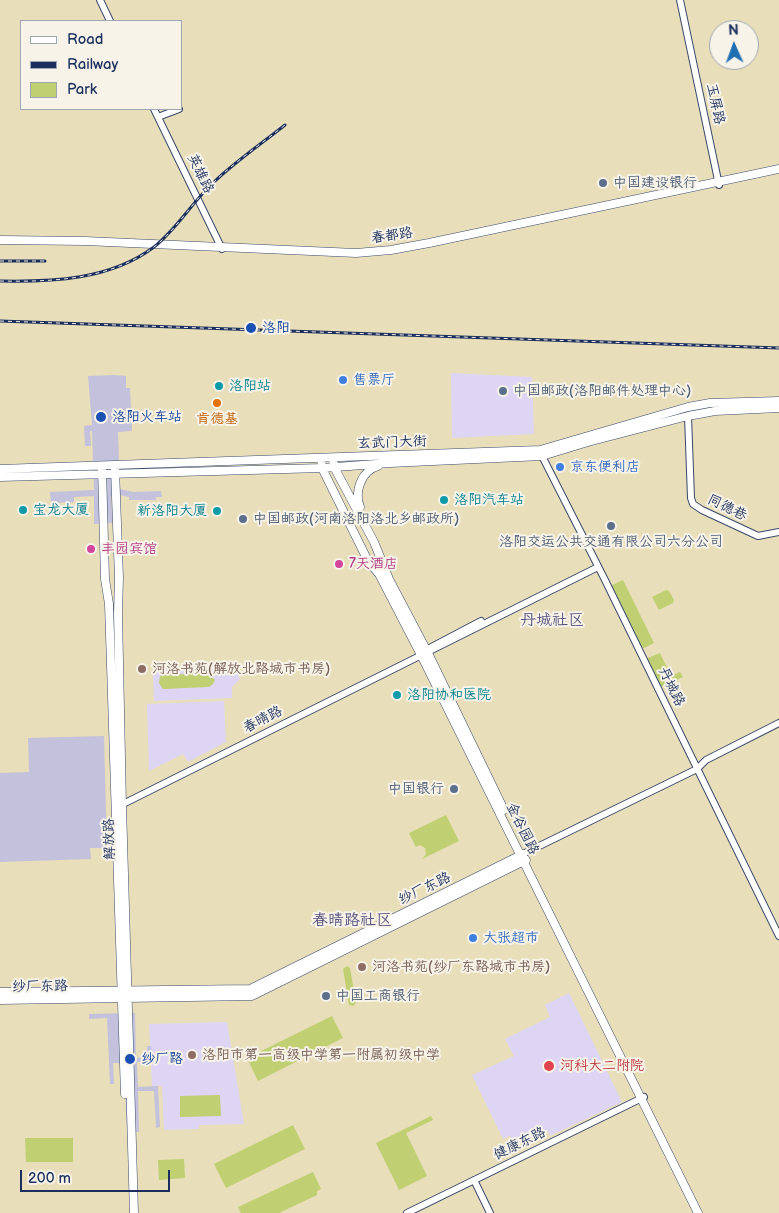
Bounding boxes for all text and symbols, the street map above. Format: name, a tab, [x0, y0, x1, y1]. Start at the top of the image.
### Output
legend	[20, 20, 182, 110]
north arrow	[709, 20, 759, 70]
text: N	[728, 22, 739, 39]
text: Road	[67, 30, 103, 49]
text: Railway	[67, 55, 118, 74]
text: Park	[67, 80, 97, 99]
street label: 玉屏路	[702, 82, 728, 126]
street label: 英雄路	[183, 151, 217, 197]
place label: 中国建设银行	[613, 175, 697, 191]
marker: 中国建设银行	[597, 177, 609, 189]
street label: 春都路	[370, 225, 414, 247]
place label: 洛阳	[262, 320, 290, 336]
marker: 洛阳	[244, 321, 258, 335]
place label: 售票厅	[353, 372, 395, 388]
marker: 售票厅	[337, 374, 349, 386]
place label: 洛阳站	[229, 378, 271, 394]
marker: 洛阳站	[213, 380, 225, 392]
place label: 中国邮政(洛阳邮件处理中心)	[513, 383, 691, 399]
marker: 中国邮政(洛阳邮件处理中心)	[497, 385, 509, 397]
marker: 肯德基	[211, 397, 223, 409]
place label: 洛阳火车站	[112, 409, 182, 425]
marker: 洛阳火车站	[94, 410, 108, 424]
place label: 肯德基	[196, 411, 238, 427]
street label: 玄武门大街	[357, 433, 427, 453]
place label: 京东便利店	[570, 459, 640, 475]
marker: 京东便利店	[554, 461, 566, 473]
street label: 同德巷	[704, 491, 750, 525]
place label: 洛阳汽车站	[454, 492, 524, 508]
marker: 洛阳汽车站	[438, 494, 450, 506]
place label: 宝龙大厦	[33, 502, 89, 518]
place label: 新洛阳大厦	[137, 503, 207, 519]
marker: 宝龙大厦	[17, 504, 29, 516]
marker: 新洛阳大厦	[211, 505, 223, 517]
place label: 中国邮政(河南洛阳洛北乡邮政所)	[253, 511, 459, 527]
marker: 中国邮政(河南洛阳洛北乡邮政所)	[237, 513, 249, 525]
marker: 洛阳交运公共交通有限公司六分公司	[605, 520, 617, 532]
place label: 洛阳交运公共交通有限公司六分公司	[499, 534, 723, 550]
place label: 丰园宾馆	[101, 541, 157, 557]
marker: 丰园宾馆	[85, 543, 97, 555]
place label: 7天酒店	[349, 556, 398, 572]
marker: 7天酒店	[333, 558, 345, 570]
district label: 丹城社区	[520, 611, 584, 631]
place label: 河洛书苑(解放北路城市书房)	[152, 661, 330, 677]
marker: 河洛书苑(解放北路城市书房)	[136, 663, 148, 675]
street label: 丹城路	[654, 664, 688, 710]
place label: 洛阳协和医院	[407, 687, 491, 703]
marker: 洛阳协和医院	[391, 689, 403, 701]
street label: 春晴路	[240, 703, 286, 737]
place label: 中国银行	[388, 781, 444, 797]
marker: 中国银行	[448, 783, 460, 795]
street label: 金谷园路	[502, 800, 542, 858]
street label: 解放路	[101, 818, 119, 860]
street label: 纱厂东路	[396, 869, 454, 909]
district label: 春晴路社区	[312, 911, 392, 931]
place label: 大张超市	[483, 930, 539, 946]
marker: 大张超市	[467, 932, 479, 944]
place label: 河洛书苑(纱厂东路城市书房)	[372, 959, 550, 975]
marker: 河洛书苑(纱厂东路城市书房)	[356, 961, 368, 973]
street label: 纱厂东路	[12, 978, 68, 996]
place label: 中国工商银行	[336, 988, 420, 1004]
marker: 中国工商银行	[320, 990, 332, 1002]
place label: 洛阳市第一高级中学第一附属初级中学	[202, 1047, 440, 1063]
marker: 洛阳市第一高级中学第一附属初级中学	[186, 1049, 198, 1061]
place label: 纱厂路	[141, 1051, 183, 1067]
marker: 纱厂路	[123, 1052, 137, 1066]
place label: 河科大二附院	[560, 1058, 644, 1074]
marker: 河科大二附院	[542, 1059, 556, 1073]
street label: 健康东路	[491, 1124, 549, 1164]
scale bar	[22, 1160, 172, 1192]
text: 200 m	[28, 1169, 71, 1188]

